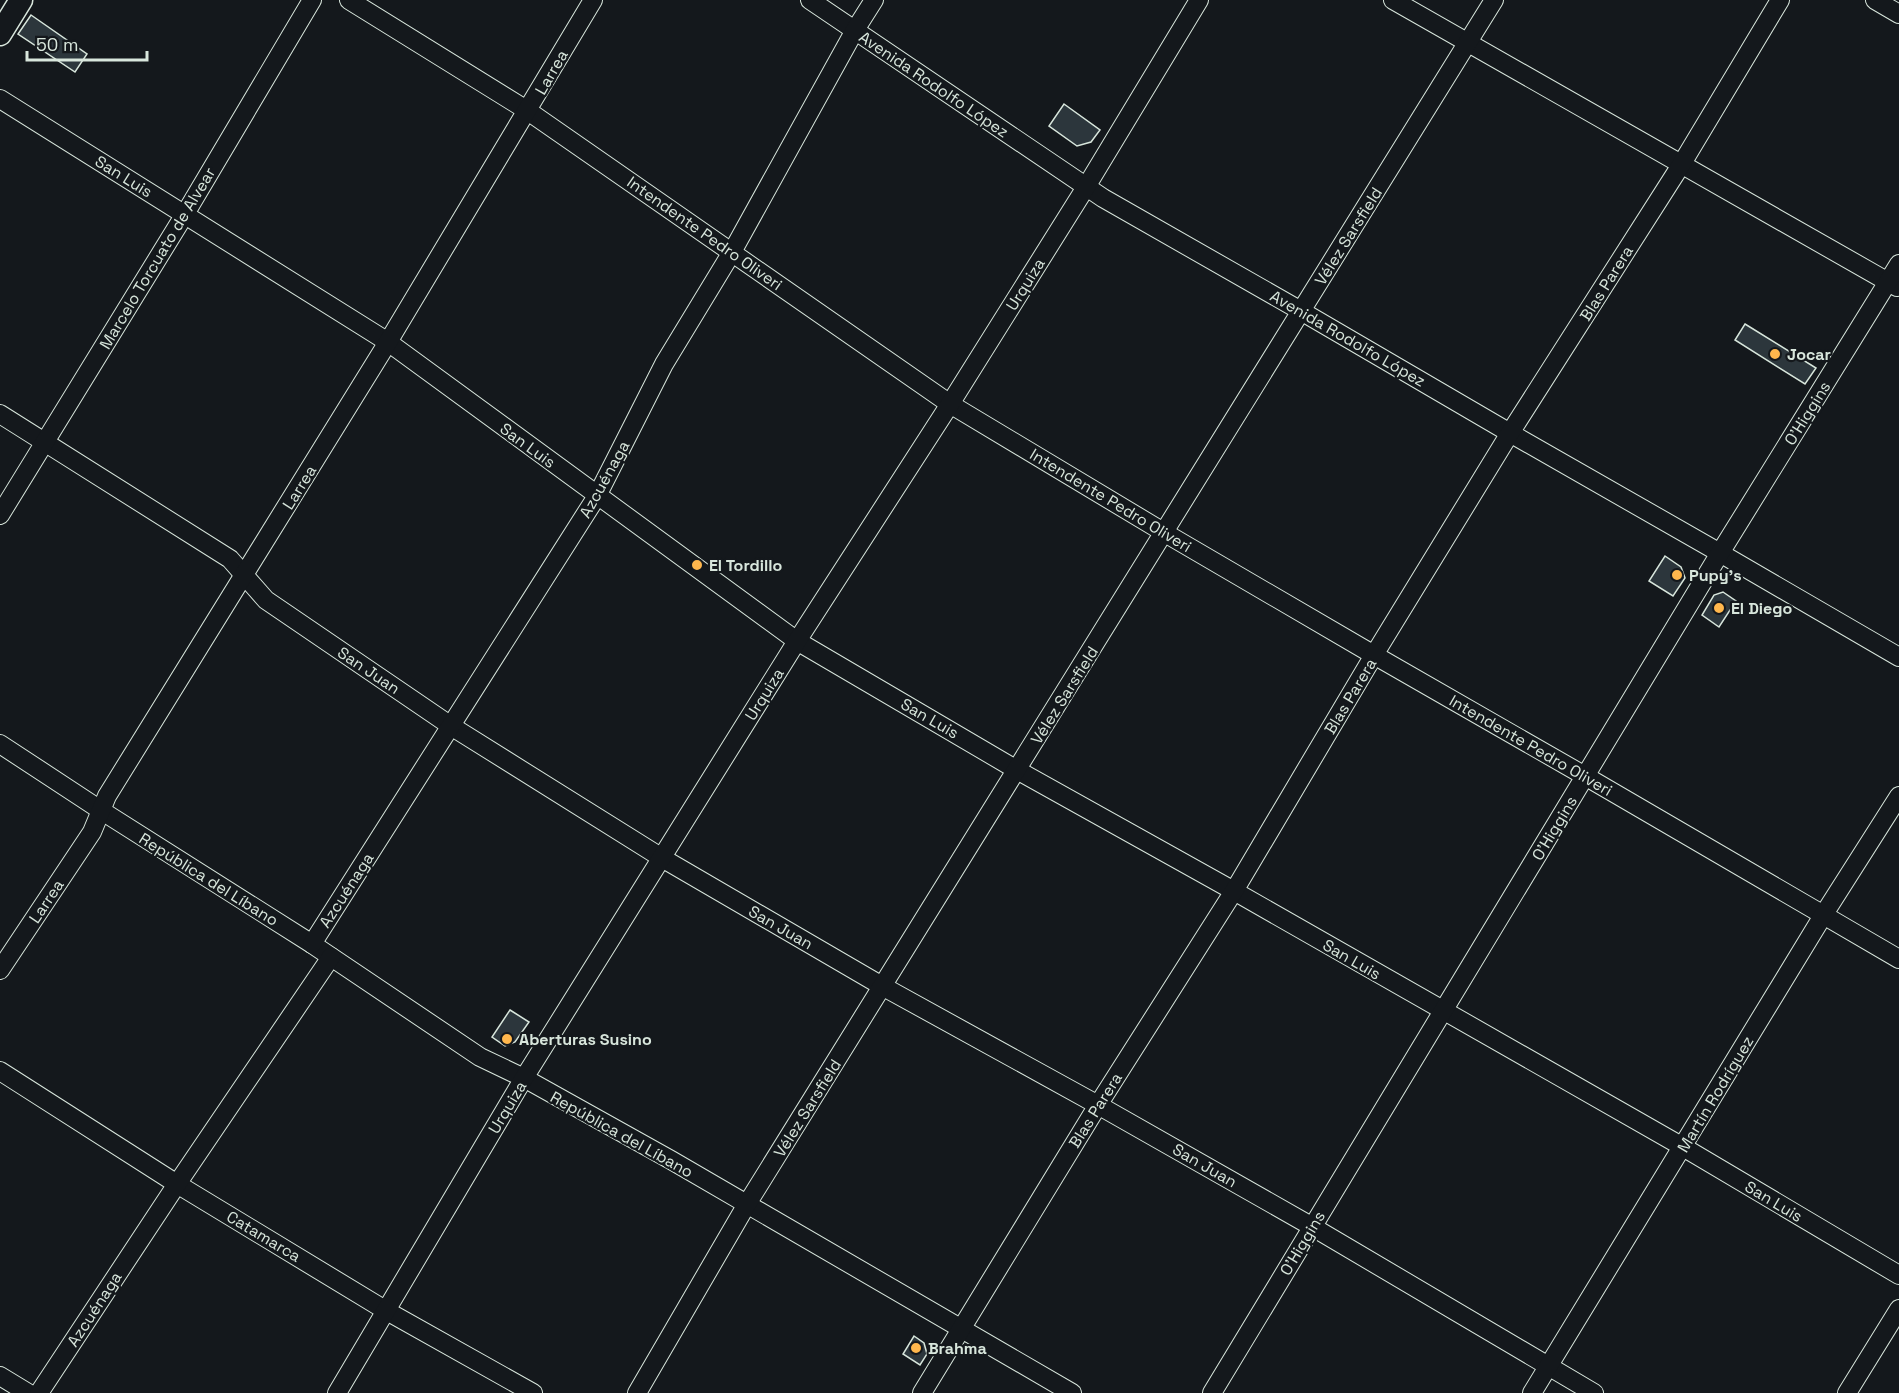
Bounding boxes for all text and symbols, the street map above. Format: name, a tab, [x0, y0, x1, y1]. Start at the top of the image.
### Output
scale bar	[27, 24, 147, 62]
street label: Avenida Rodolfo López	[855, 26, 1013, 142]
text: 50 m	[36, 33, 78, 56]
street label: Larrea	[530, 46, 573, 98]
street label: San Luis	[91, 151, 156, 202]
street label: Marcelo Torcuato de Alvear	[95, 163, 220, 353]
street label: Intendente Pedro Oliveri	[623, 172, 787, 295]
street label: Vélez Sarsfield	[1310, 183, 1387, 289]
street label: Blas Parera	[1575, 242, 1638, 325]
street label: Urquiza	[1001, 254, 1050, 314]
street label: Avenida Rodolfo López	[1266, 285, 1429, 392]
place label: Jocar	[1787, 344, 1831, 365]
marker: Jocar	[1768, 347, 1782, 361]
street label: O'Higgins	[1780, 377, 1835, 449]
street label: San Luis	[496, 418, 560, 473]
street label: Azcuénaga	[575, 437, 634, 522]
street label: Intendente Pedro Oliveri	[1026, 444, 1195, 557]
street label: Larrea	[278, 461, 321, 513]
place label: El Tordillo	[709, 555, 782, 576]
marker: El Tordillo	[690, 558, 704, 572]
place label: Pupy's	[1689, 565, 1742, 586]
marker: Pupy's	[1670, 568, 1684, 582]
place label: El Diego	[1731, 598, 1793, 619]
marker: El Diego	[1712, 601, 1726, 615]
street label: San Juan	[333, 642, 404, 699]
street label: Vélez Sarsfield	[1026, 642, 1103, 748]
street label: Blas Parera	[1320, 654, 1381, 738]
street label: Urquiza	[740, 664, 789, 724]
street label: Intendente Pedro Oliveri	[1445, 690, 1616, 801]
street label: San Luis	[897, 693, 963, 743]
street label: O'Higgins	[1527, 792, 1582, 864]
street label: República del Líbano	[135, 828, 282, 931]
street label: Azcuénaga	[314, 849, 378, 932]
street label: Larrea	[24, 875, 69, 927]
street label: San Juan	[745, 901, 817, 954]
street label: San Luis	[1319, 934, 1385, 984]
place label: Aberturas Susino	[519, 1029, 652, 1050]
marker: Aberturas Susino	[500, 1032, 514, 1046]
street label: Martín Rodríguez	[1672, 1032, 1758, 1156]
street label: Vélez Sarsfield	[769, 1055, 846, 1161]
street label: Blas Parera	[1064, 1069, 1127, 1152]
street label: Urquiza	[484, 1077, 531, 1137]
street label: República del Líbano	[547, 1086, 697, 1182]
street label: San Juan	[1169, 1139, 1241, 1192]
street label: San Luis	[1741, 1176, 1806, 1227]
street label: Catamarca	[223, 1206, 305, 1267]
street label: O'Higgins	[1275, 1207, 1330, 1279]
street label: Azcuénaga	[62, 1268, 126, 1351]
place label: Brahma	[928, 1338, 987, 1359]
marker: Brahma	[909, 1341, 923, 1355]

